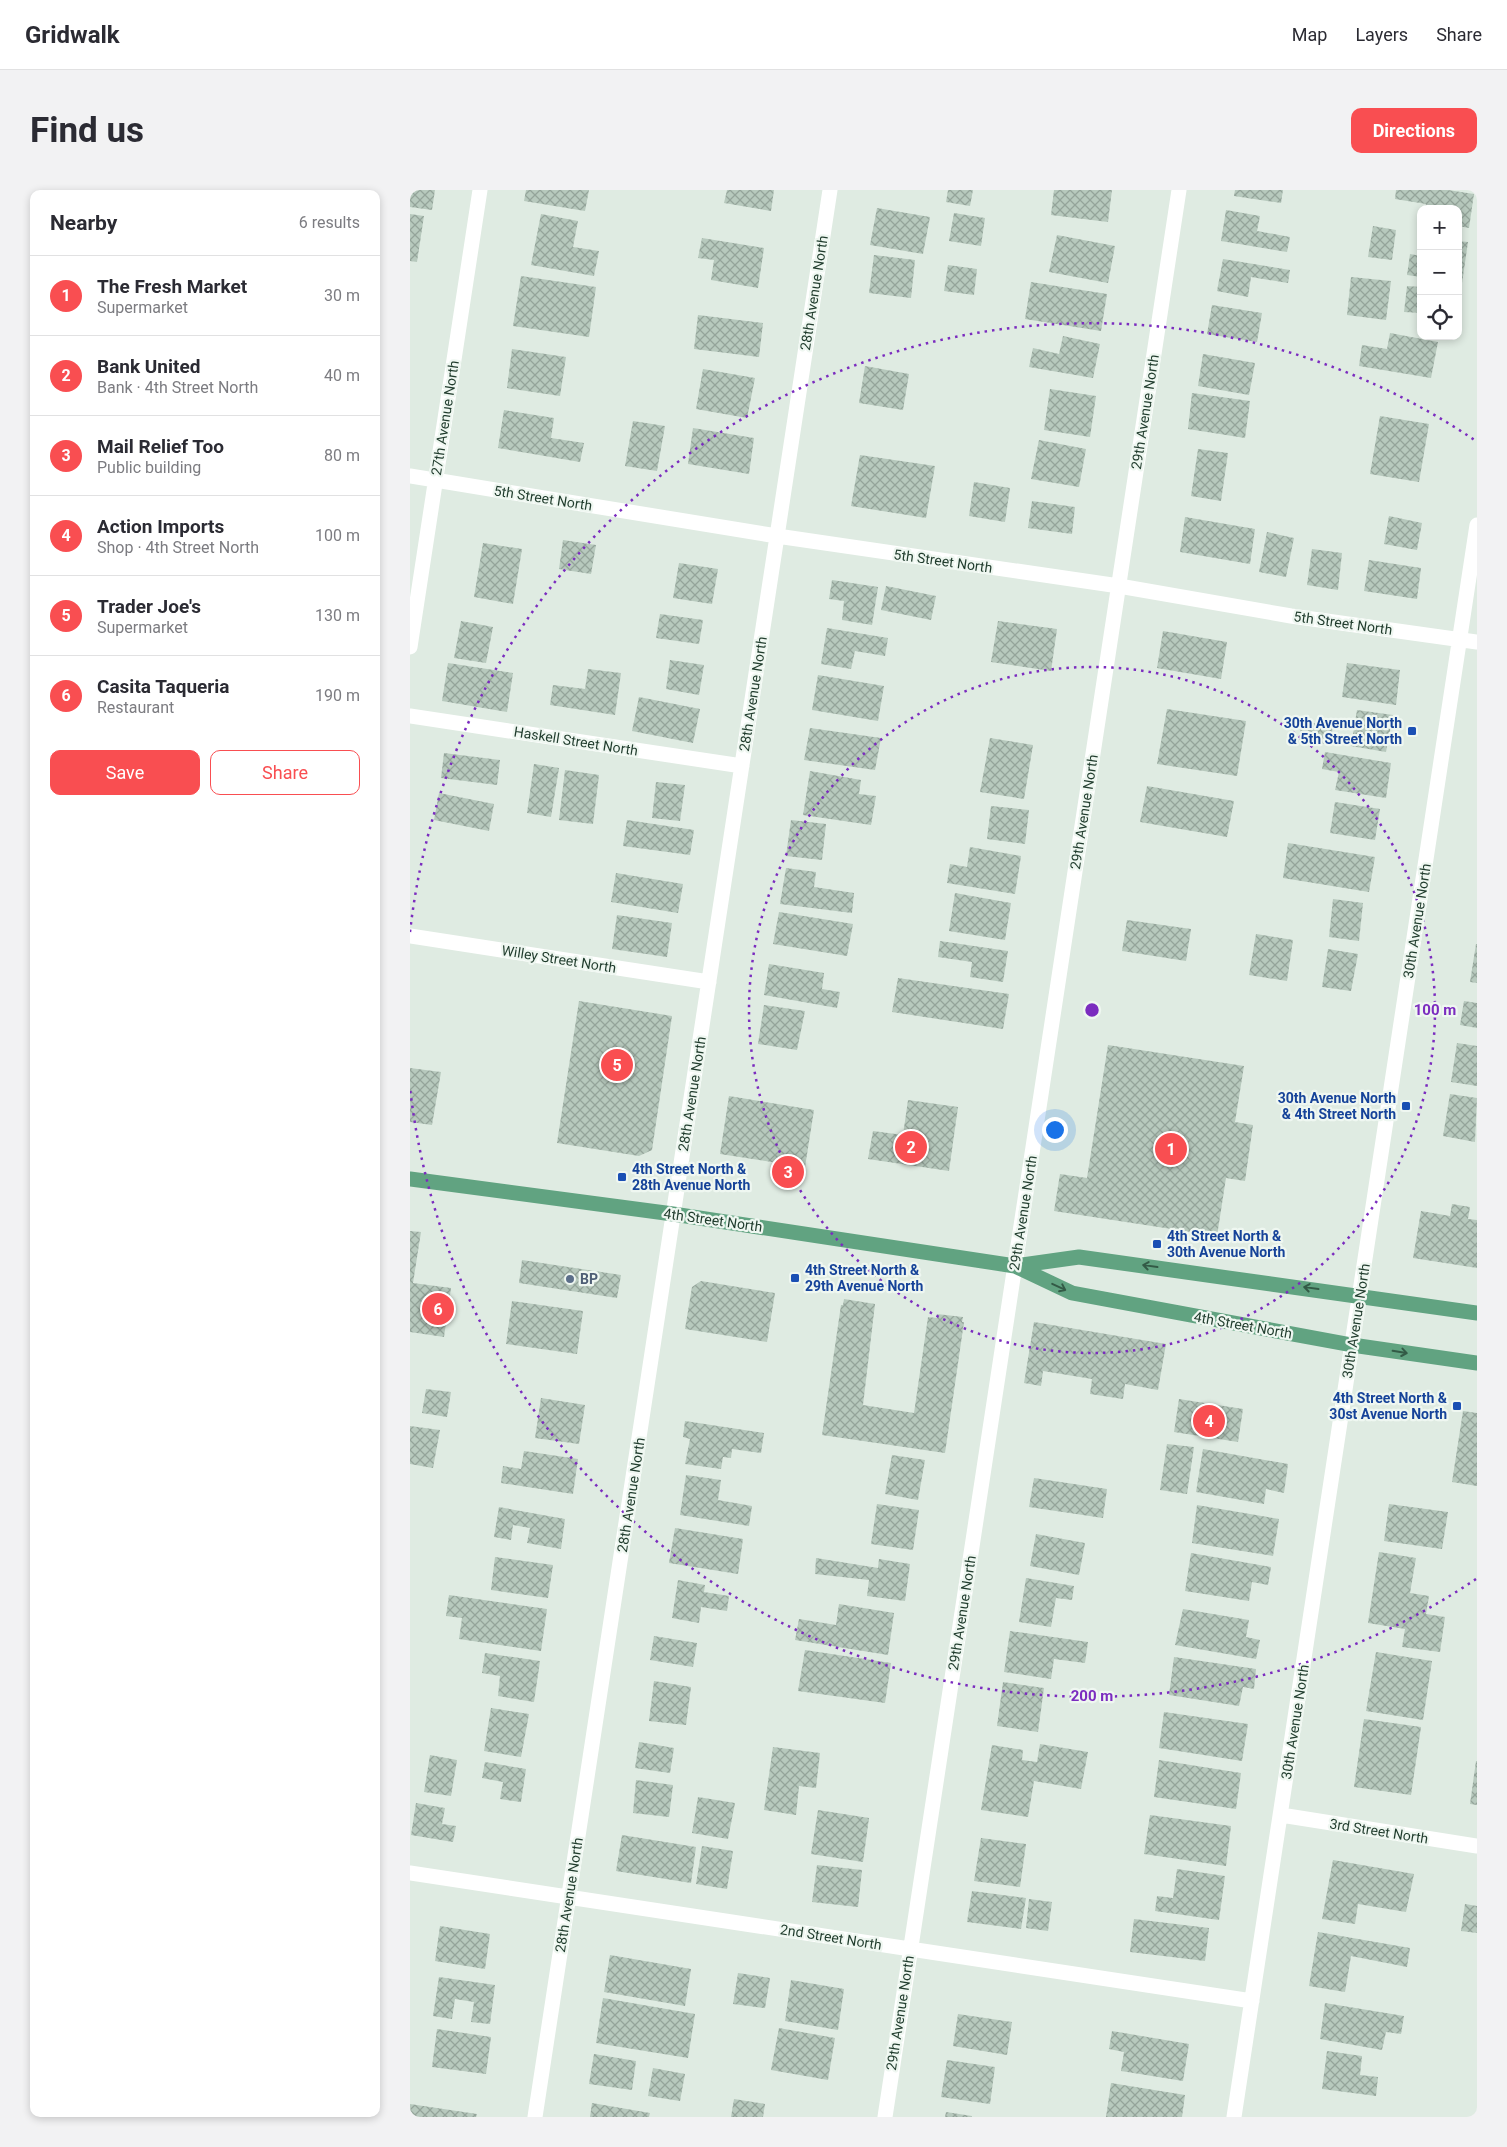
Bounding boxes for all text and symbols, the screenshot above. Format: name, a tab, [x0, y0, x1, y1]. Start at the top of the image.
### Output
text: Gridwalk	[25, 21, 120, 49]
text: Map	[1292, 24, 1327, 45]
text: Layers	[1355, 24, 1408, 45]
text: Share	[1436, 24, 1482, 45]
button: Directions	[1351, 108, 1477, 153]
text: Find us	[30, 110, 144, 151]
map controls	[1417, 205, 1462, 340]
button: +	[1417, 205, 1462, 250]
text: Nearby	[50, 211, 117, 235]
text: 6 results	[299, 213, 360, 232]
street label: 28th Avenue North	[797, 234, 831, 352]
button: −	[1417, 250, 1462, 295]
text: The Fresh Market	[97, 275, 247, 298]
text: 1	[61, 286, 71, 305]
text: 30 m	[324, 286, 360, 305]
button: locate	[1417, 295, 1462, 340]
text: Supermarket	[97, 298, 188, 317]
street label: 29th Avenue North	[1128, 353, 1162, 471]
text: Bank United	[97, 355, 200, 378]
street label: 27th Avenue North	[428, 359, 462, 477]
text: 2	[61, 366, 71, 385]
text: 40 m	[324, 366, 360, 385]
text: Bank · 4th Street North	[97, 378, 258, 397]
text: Mail Relief Too	[97, 435, 224, 458]
text: 3	[61, 446, 71, 465]
text: 80 m	[324, 446, 360, 465]
text: Public building	[97, 458, 201, 477]
street label: 5th Street North	[493, 482, 593, 514]
text: Action Imports	[97, 515, 224, 538]
text: 4	[61, 526, 71, 545]
text: 100 m	[315, 526, 360, 545]
text: Shop · 4th Street North	[97, 538, 259, 557]
street label: 5th Street North	[893, 546, 993, 576]
text: Trader Joe's	[97, 595, 201, 618]
text: 5	[61, 606, 71, 625]
text: 130 m	[315, 606, 360, 625]
street label: 5th Street North	[1293, 608, 1393, 638]
text: Supermarket	[97, 618, 188, 637]
street label: 28th Avenue North	[736, 635, 770, 753]
text: Casita Taqueria	[97, 675, 230, 698]
text: 6	[61, 686, 71, 705]
text: 190 m	[315, 686, 360, 705]
text: Restaurant	[97, 698, 174, 717]
place label: 30th Avenue North & 5th Street North	[1284, 715, 1402, 747]
street label: Haskell Street North	[513, 723, 639, 759]
marker: 30th Avenue North & 5th Street North	[1406, 725, 1418, 737]
button: Save	[50, 750, 200, 795]
button: Share	[210, 750, 360, 795]
street label: 29th Avenue North	[1067, 753, 1101, 871]
street label: 30th Avenue North	[1400, 862, 1434, 980]
street label: Willey Street North	[501, 942, 617, 976]
centre of rings	[1083, 1001, 1101, 1019]
text: 100 m	[1414, 1001, 1456, 1019]
street label: 28th Avenue North	[675, 1035, 709, 1153]
pin: 5	[601, 1046, 633, 1084]
place label: 30th Avenue North & 4th Street North	[1278, 1090, 1396, 1122]
marker: 30th Avenue North & 4th Street North	[1400, 1100, 1412, 1112]
your location	[1042, 1117, 1068, 1143]
pin: 2	[895, 1128, 927, 1166]
pin: 1	[1155, 1130, 1187, 1168]
pin: 3	[772, 1153, 804, 1191]
street label: 29th Avenue North	[1006, 1154, 1040, 1272]
place label: 4th Street North & 28th Avenue North	[632, 1161, 750, 1193]
marker: 4th Street North & 28th Avenue North	[616, 1171, 628, 1183]
street label: 4th Street North	[663, 1205, 763, 1235]
place label: 4th Street North & 30th Avenue North	[1167, 1228, 1285, 1260]
marker: 4th Street North & 30th Avenue North	[1151, 1238, 1163, 1250]
one-way arrow	[1143, 1261, 1159, 1271]
place label: 4th Street North & 29th Avenue North	[805, 1262, 923, 1294]
street label: 30th Avenue North	[1339, 1262, 1373, 1380]
place label: BP	[580, 1271, 598, 1287]
marker: 4th Street North & 29th Avenue North	[789, 1272, 801, 1284]
marker: BP	[564, 1273, 576, 1285]
one-way arrow	[1051, 1282, 1066, 1292]
one-way arrow	[1304, 1283, 1320, 1293]
pin: 6	[422, 1290, 454, 1328]
street label: 4th Street North	[1193, 1308, 1293, 1342]
one-way arrow	[1392, 1347, 1408, 1357]
place label: 4th Street North & 30st Avenue North	[1329, 1390, 1448, 1422]
marker: 4th Street North & 30st Avenue North	[1451, 1400, 1463, 1412]
pin: 4	[1193, 1402, 1225, 1440]
street label: 28th Avenue North	[614, 1436, 648, 1554]
street label: 29th Avenue North	[945, 1554, 979, 1672]
street label: 30th Avenue North	[1278, 1663, 1312, 1781]
text: 200 m	[1071, 1687, 1113, 1705]
street label: 3rd Street North	[1329, 1815, 1429, 1847]
street label: 28th Avenue North	[552, 1836, 586, 1954]
street label: 2nd Street North	[779, 1921, 883, 1953]
street label: 29th Avenue North	[883, 1954, 917, 2072]

